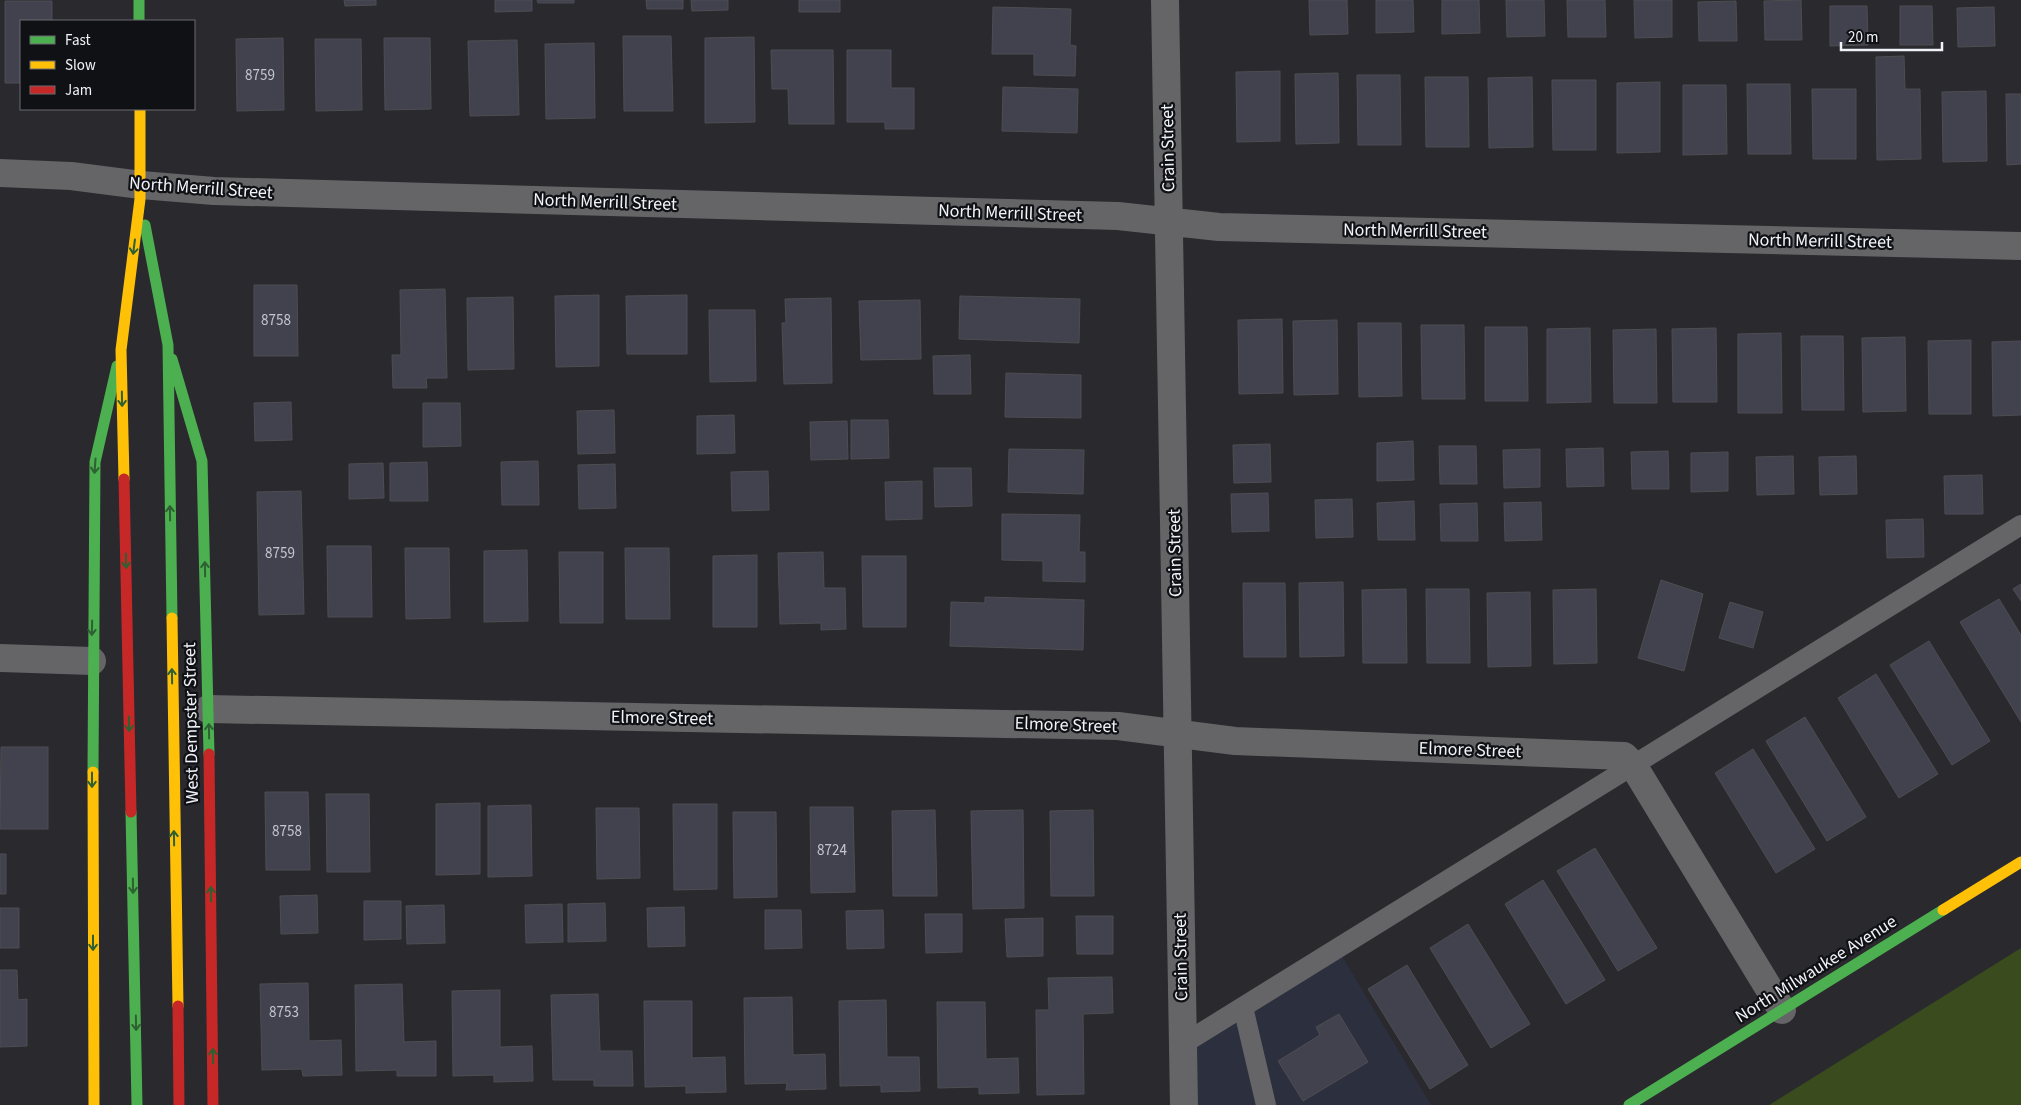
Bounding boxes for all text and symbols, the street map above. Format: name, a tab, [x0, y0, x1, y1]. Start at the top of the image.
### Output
legend	[20, 20, 195, 110]
scale bar	[1841, 20, 1942, 52]
text: 20 m	[1848, 27, 1878, 48]
text: Fast	[65, 30, 91, 51]
text: Slow	[65, 55, 96, 76]
house number: 8759	[245, 65, 275, 86]
text: Jam	[65, 80, 92, 101]
street label: Crain Street	[1155, 104, 1181, 192]
street label: North Merrill Street	[128, 171, 274, 205]
street label: North Merrill Street	[533, 187, 677, 217]
street label: North Merrill Street	[938, 198, 1082, 228]
street label: North Merrill Street	[1343, 217, 1487, 245]
street label: North Merrill Street	[1748, 227, 1892, 255]
one-way arrow	[129, 239, 139, 255]
house number: 8758	[261, 310, 291, 331]
one-way arrow	[117, 390, 127, 407]
one-way arrow	[90, 458, 100, 474]
one-way arrow	[165, 505, 175, 522]
street label: Crain Street	[1162, 509, 1188, 597]
house number: 8759	[265, 543, 295, 564]
one-way arrow	[121, 553, 130, 569]
one-way arrow	[200, 561, 210, 578]
one-way arrow	[87, 620, 97, 636]
street label: West Dempster Street	[177, 642, 205, 804]
one-way arrow	[167, 668, 177, 684]
street label: Elmore Street	[611, 705, 713, 731]
street label: Elmore Street	[1014, 711, 1118, 739]
one-way arrow	[125, 716, 134, 732]
one-way arrow	[204, 724, 214, 740]
street label: Elmore Street	[1418, 736, 1522, 764]
one-way arrow	[87, 772, 97, 788]
house number: 8758	[272, 821, 302, 842]
one-way arrow	[169, 830, 179, 846]
house number: 8724	[817, 840, 847, 861]
one-way arrow	[128, 878, 138, 894]
one-way arrow	[206, 886, 216, 902]
street label: North Milwaukee Avenue	[1730, 909, 1902, 1029]
street label: Crain Street	[1168, 913, 1194, 1001]
one-way arrow	[88, 934, 98, 950]
house number: 8753	[269, 1002, 299, 1023]
one-way arrow	[131, 1014, 141, 1031]
one-way arrow	[208, 1049, 218, 1065]

